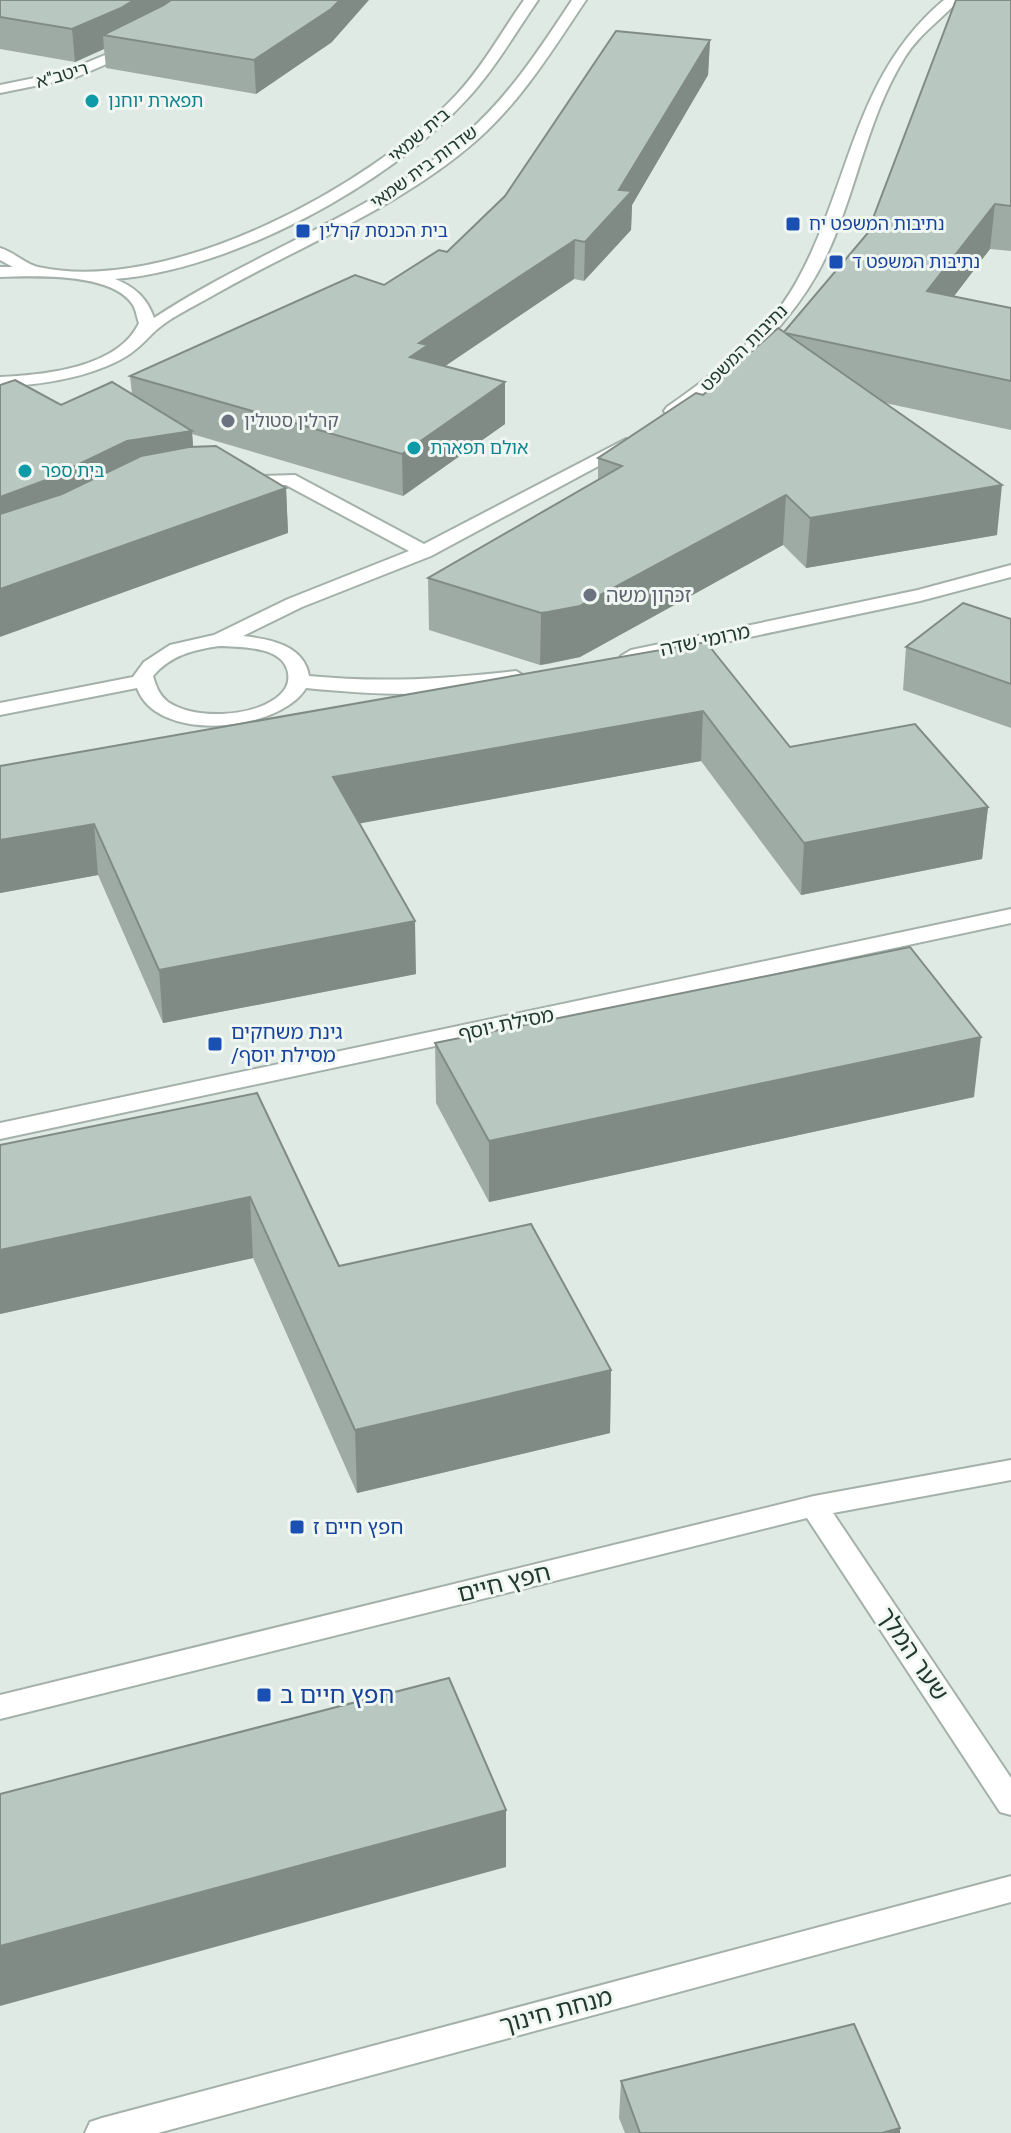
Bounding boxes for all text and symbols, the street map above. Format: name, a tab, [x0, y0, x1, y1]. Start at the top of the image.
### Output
street label: ריטב"א	[33, 57, 91, 93]
place label: תפארת יוחנן	[108, 90, 203, 112]
marker: תפארת יוחנן	[83, 92, 101, 110]
street label: בית שמאי	[384, 103, 454, 167]
street label: שדרות בית שמאי	[366, 121, 482, 213]
place label: נתיבות המשפט יח	[809, 213, 944, 235]
marker: נתיבות המשפט יח	[784, 215, 802, 233]
place label: בית הכנסת קרלין	[319, 220, 448, 242]
marker: בית הכנסת קרלין	[294, 222, 312, 240]
place label: נתיבות המשפט ד	[852, 251, 980, 273]
marker: נתיבות המשפט ד	[827, 253, 845, 271]
street label: נתיבות המשפט	[696, 300, 792, 396]
place label: קרלין סטולין	[244, 410, 339, 432]
marker: קרלין סטולין	[219, 412, 237, 430]
place label: אולם תפארת	[430, 437, 528, 459]
marker: אולם תפארת	[405, 439, 423, 457]
place label: בית ספר	[41, 460, 105, 482]
marker: בית ספר	[16, 462, 34, 480]
place label: זכרון משה	[606, 583, 691, 607]
marker: זכרון משה	[581, 586, 599, 604]
street label: מרומי שדה	[658, 619, 752, 661]
street label: מסילת יוסף	[456, 1002, 556, 1046]
place label: גינת משחקים /מסילת יוסף	[231, 1020, 343, 1067]
marker: גינת משחקים /מסילת יוסף	[206, 1035, 224, 1053]
place label: חפץ חיים ז	[313, 1515, 403, 1539]
marker: חפץ חיים ז	[288, 1518, 306, 1536]
street label: חפץ חיים	[454, 1557, 553, 1608]
street label: שער המלך	[872, 1602, 955, 1706]
place label: חפץ חיים ב	[280, 1680, 394, 1709]
marker: חפץ חיים ב	[255, 1686, 273, 1704]
street label: מנחת חינוך	[496, 1982, 615, 2039]

